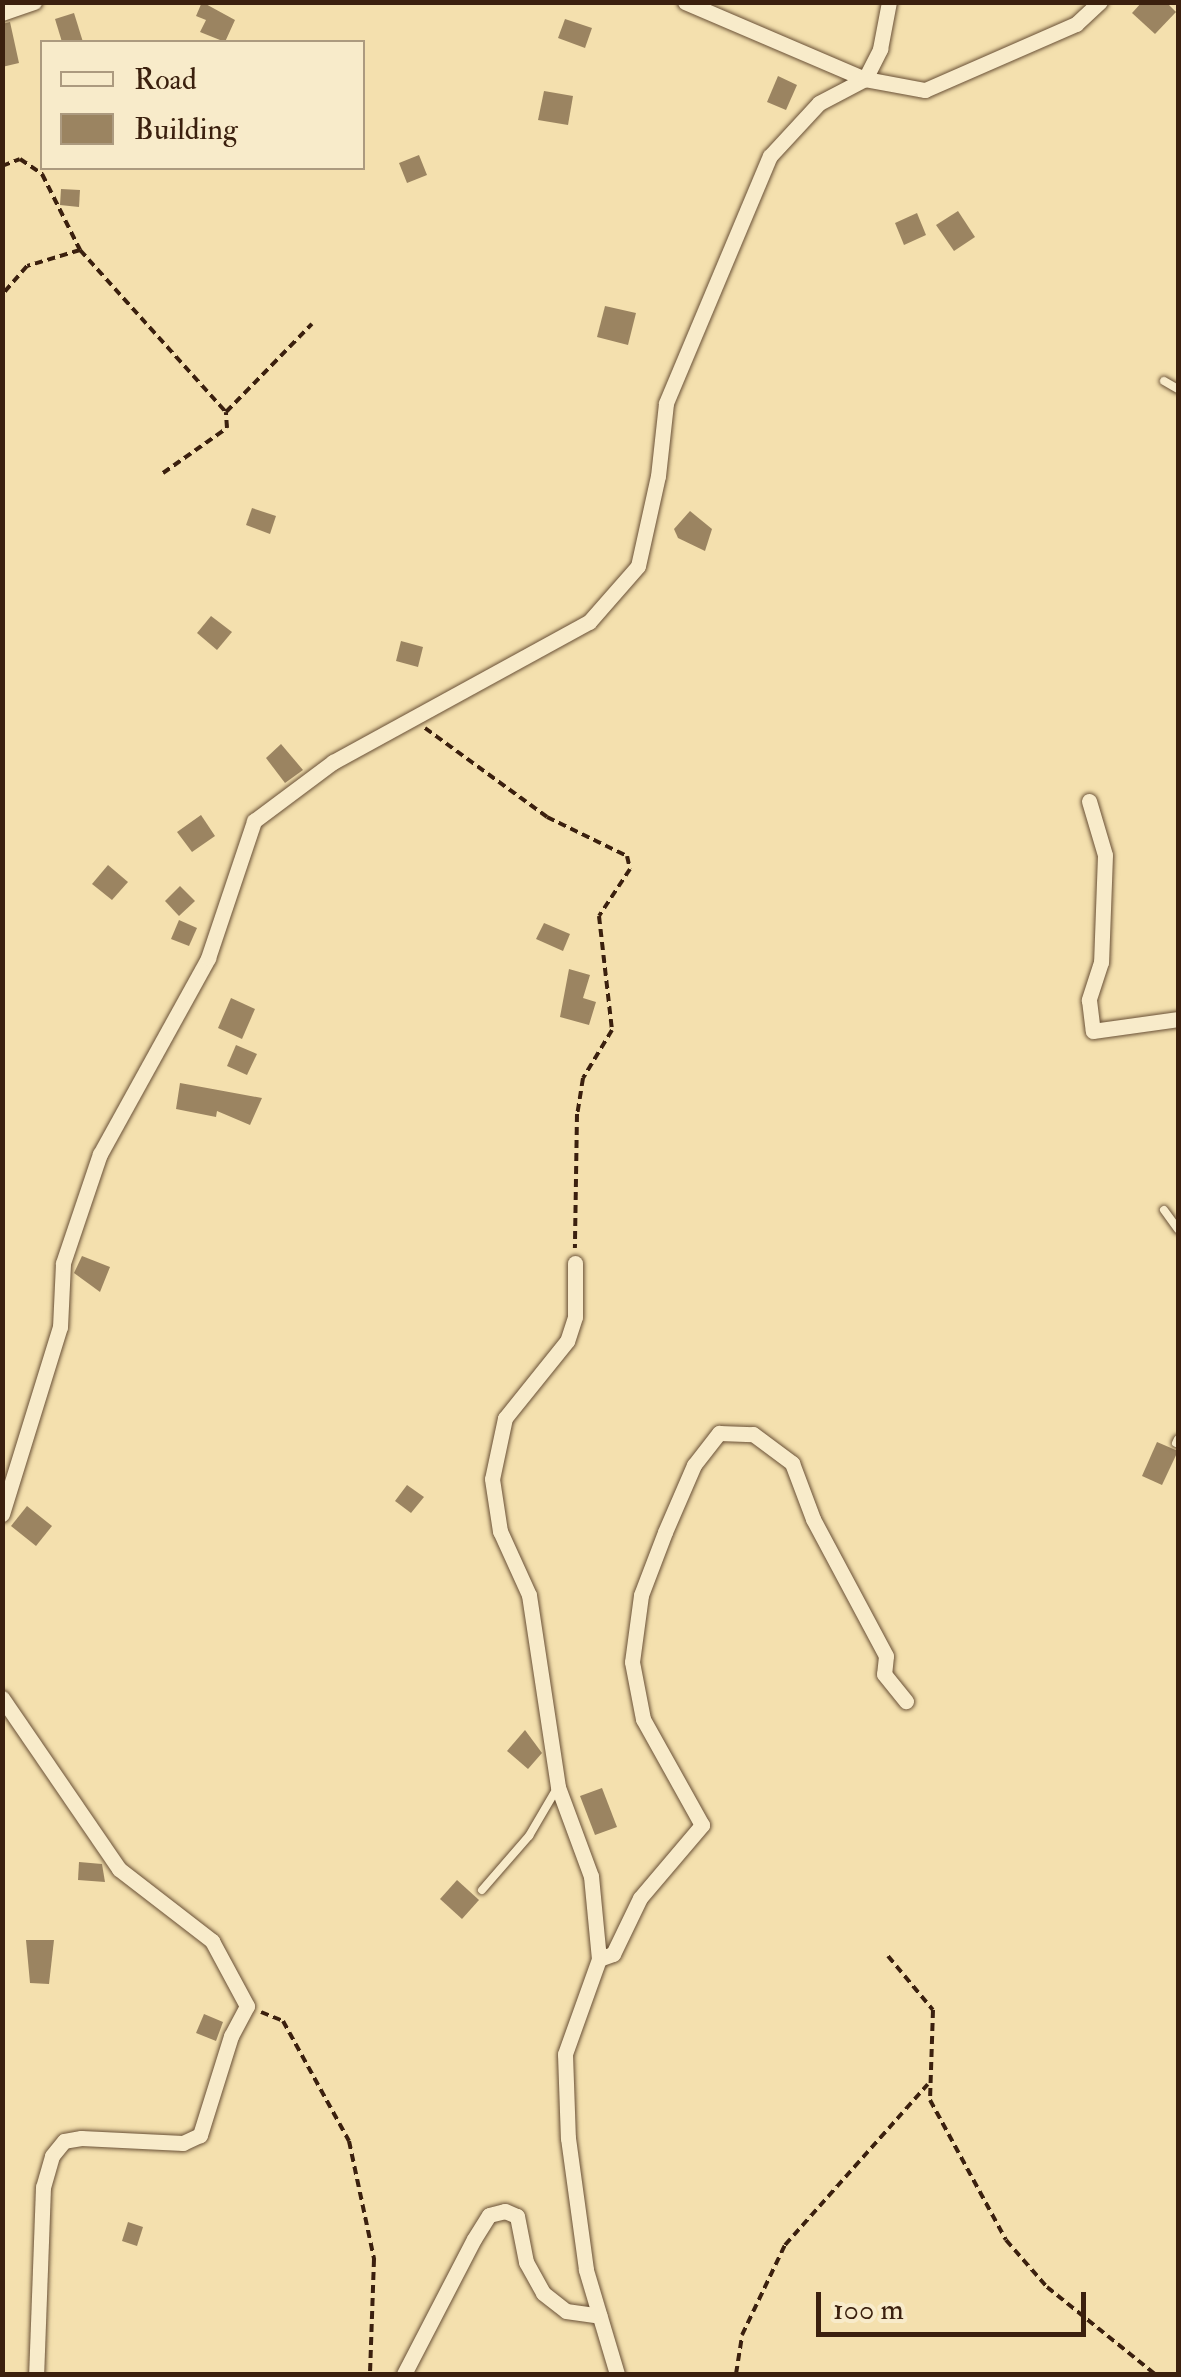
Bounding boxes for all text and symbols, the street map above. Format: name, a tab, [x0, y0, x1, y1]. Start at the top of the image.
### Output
legend	[40, 40, 365, 170]
text: Road	[134, 61, 197, 98]
text: Building	[134, 111, 238, 148]
scale bar	[821, 2272, 1091, 2334]
text: 100 m	[833, 2291, 904, 2328]

